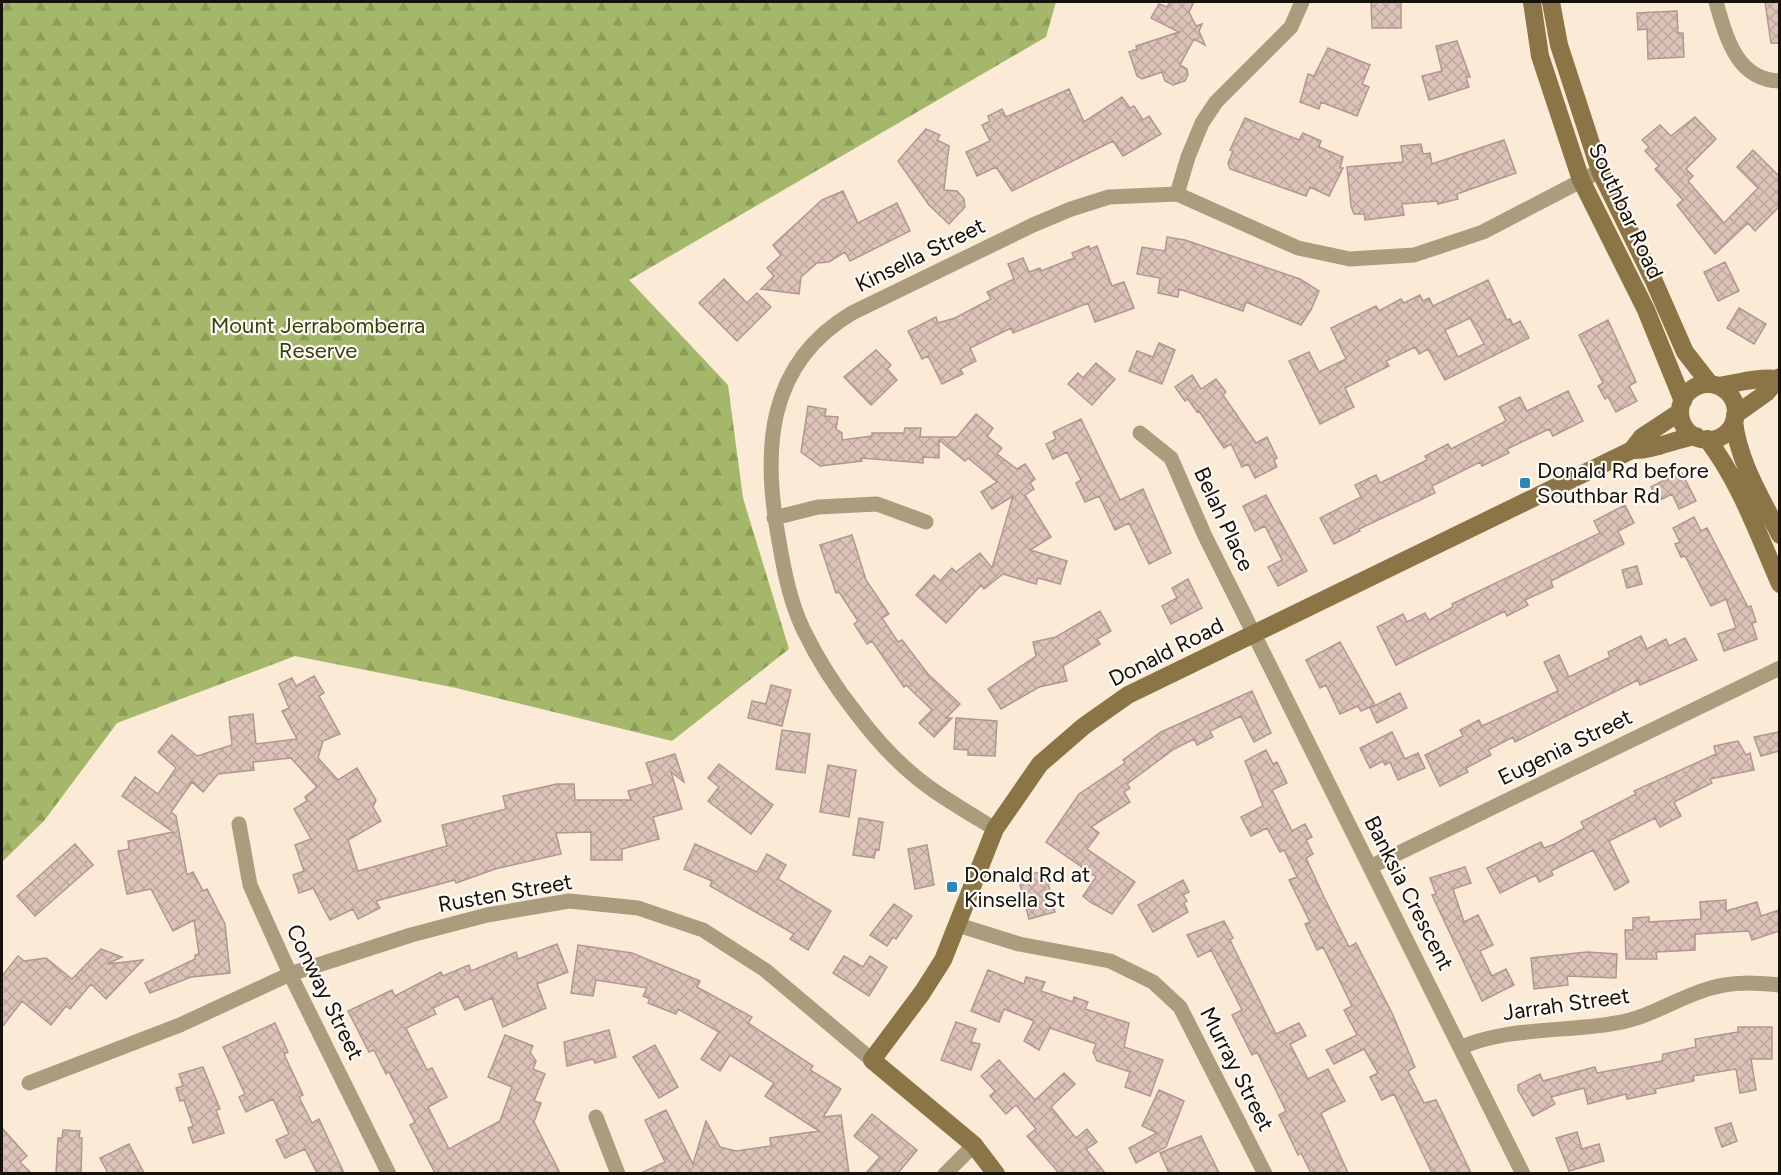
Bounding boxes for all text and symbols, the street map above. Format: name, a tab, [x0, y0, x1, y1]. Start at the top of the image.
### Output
street label: Southbar Road	[1583, 139, 1669, 283]
street label: Kinsella Street	[851, 212, 989, 298]
park label: Mount Jerrabomberra Reserve	[211, 312, 425, 364]
place label: Donald Rd before Southbar Rd	[1537, 457, 1709, 509]
street label: Belah Place	[1188, 463, 1260, 575]
marker: Donald Rd before Southbar Rd	[1518, 476, 1532, 490]
street label: Donald Road	[1104, 612, 1228, 692]
street label: Eugenia Street	[1494, 703, 1636, 791]
street label: Banksia Crescent	[1358, 811, 1460, 975]
place label: Donald Rd at Kinsella St	[964, 861, 1090, 913]
street label: Rusten Street	[436, 868, 574, 918]
marker: Donald Rd at Kinsella St	[945, 880, 959, 894]
street label: Conway Street	[281, 920, 369, 1064]
street label: Jarrah Street	[1501, 982, 1631, 1026]
street label: Murray Street	[1194, 1003, 1280, 1135]

